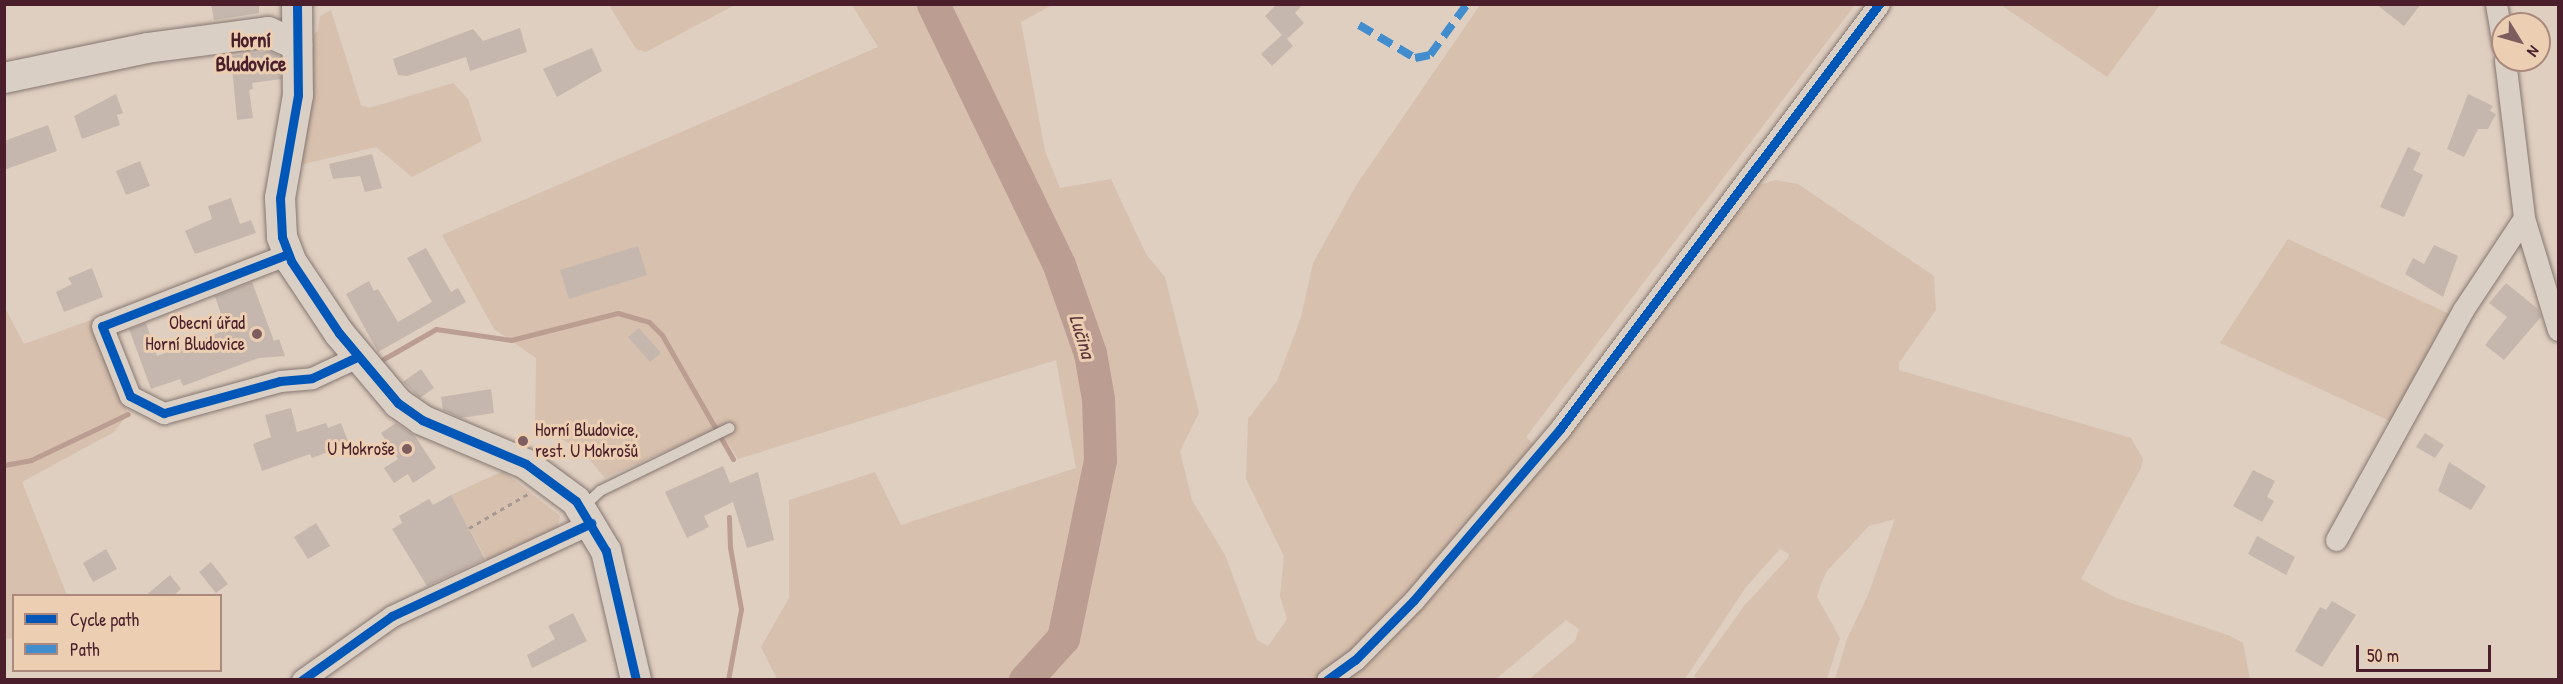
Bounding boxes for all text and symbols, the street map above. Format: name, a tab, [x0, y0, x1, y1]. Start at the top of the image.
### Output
north arrow	[2491, 12, 2551, 72]
district label: Horní Bludovice	[216, 27, 286, 77]
text: N	[2522, 42, 2545, 62]
water label: Lučina	[1065, 311, 1101, 361]
place label: Obecní úřad Horní Bludovice	[145, 313, 245, 356]
marker: Obecní úřad Horní Bludovice	[250, 327, 264, 341]
place label: Horní Bludovice, rest. U Mokrošů	[535, 420, 638, 462]
marker: Horní Bludovice, rest. U Mokrošů	[516, 434, 530, 448]
place label: U Mokroše	[327, 438, 395, 460]
marker: U Mokroše	[400, 442, 414, 456]
legend	[12, 594, 222, 672]
text: Cycle path	[70, 607, 139, 632]
scale bar	[2359, 633, 2494, 671]
text: Path	[70, 637, 99, 662]
text: 50 m	[2367, 643, 2399, 668]

